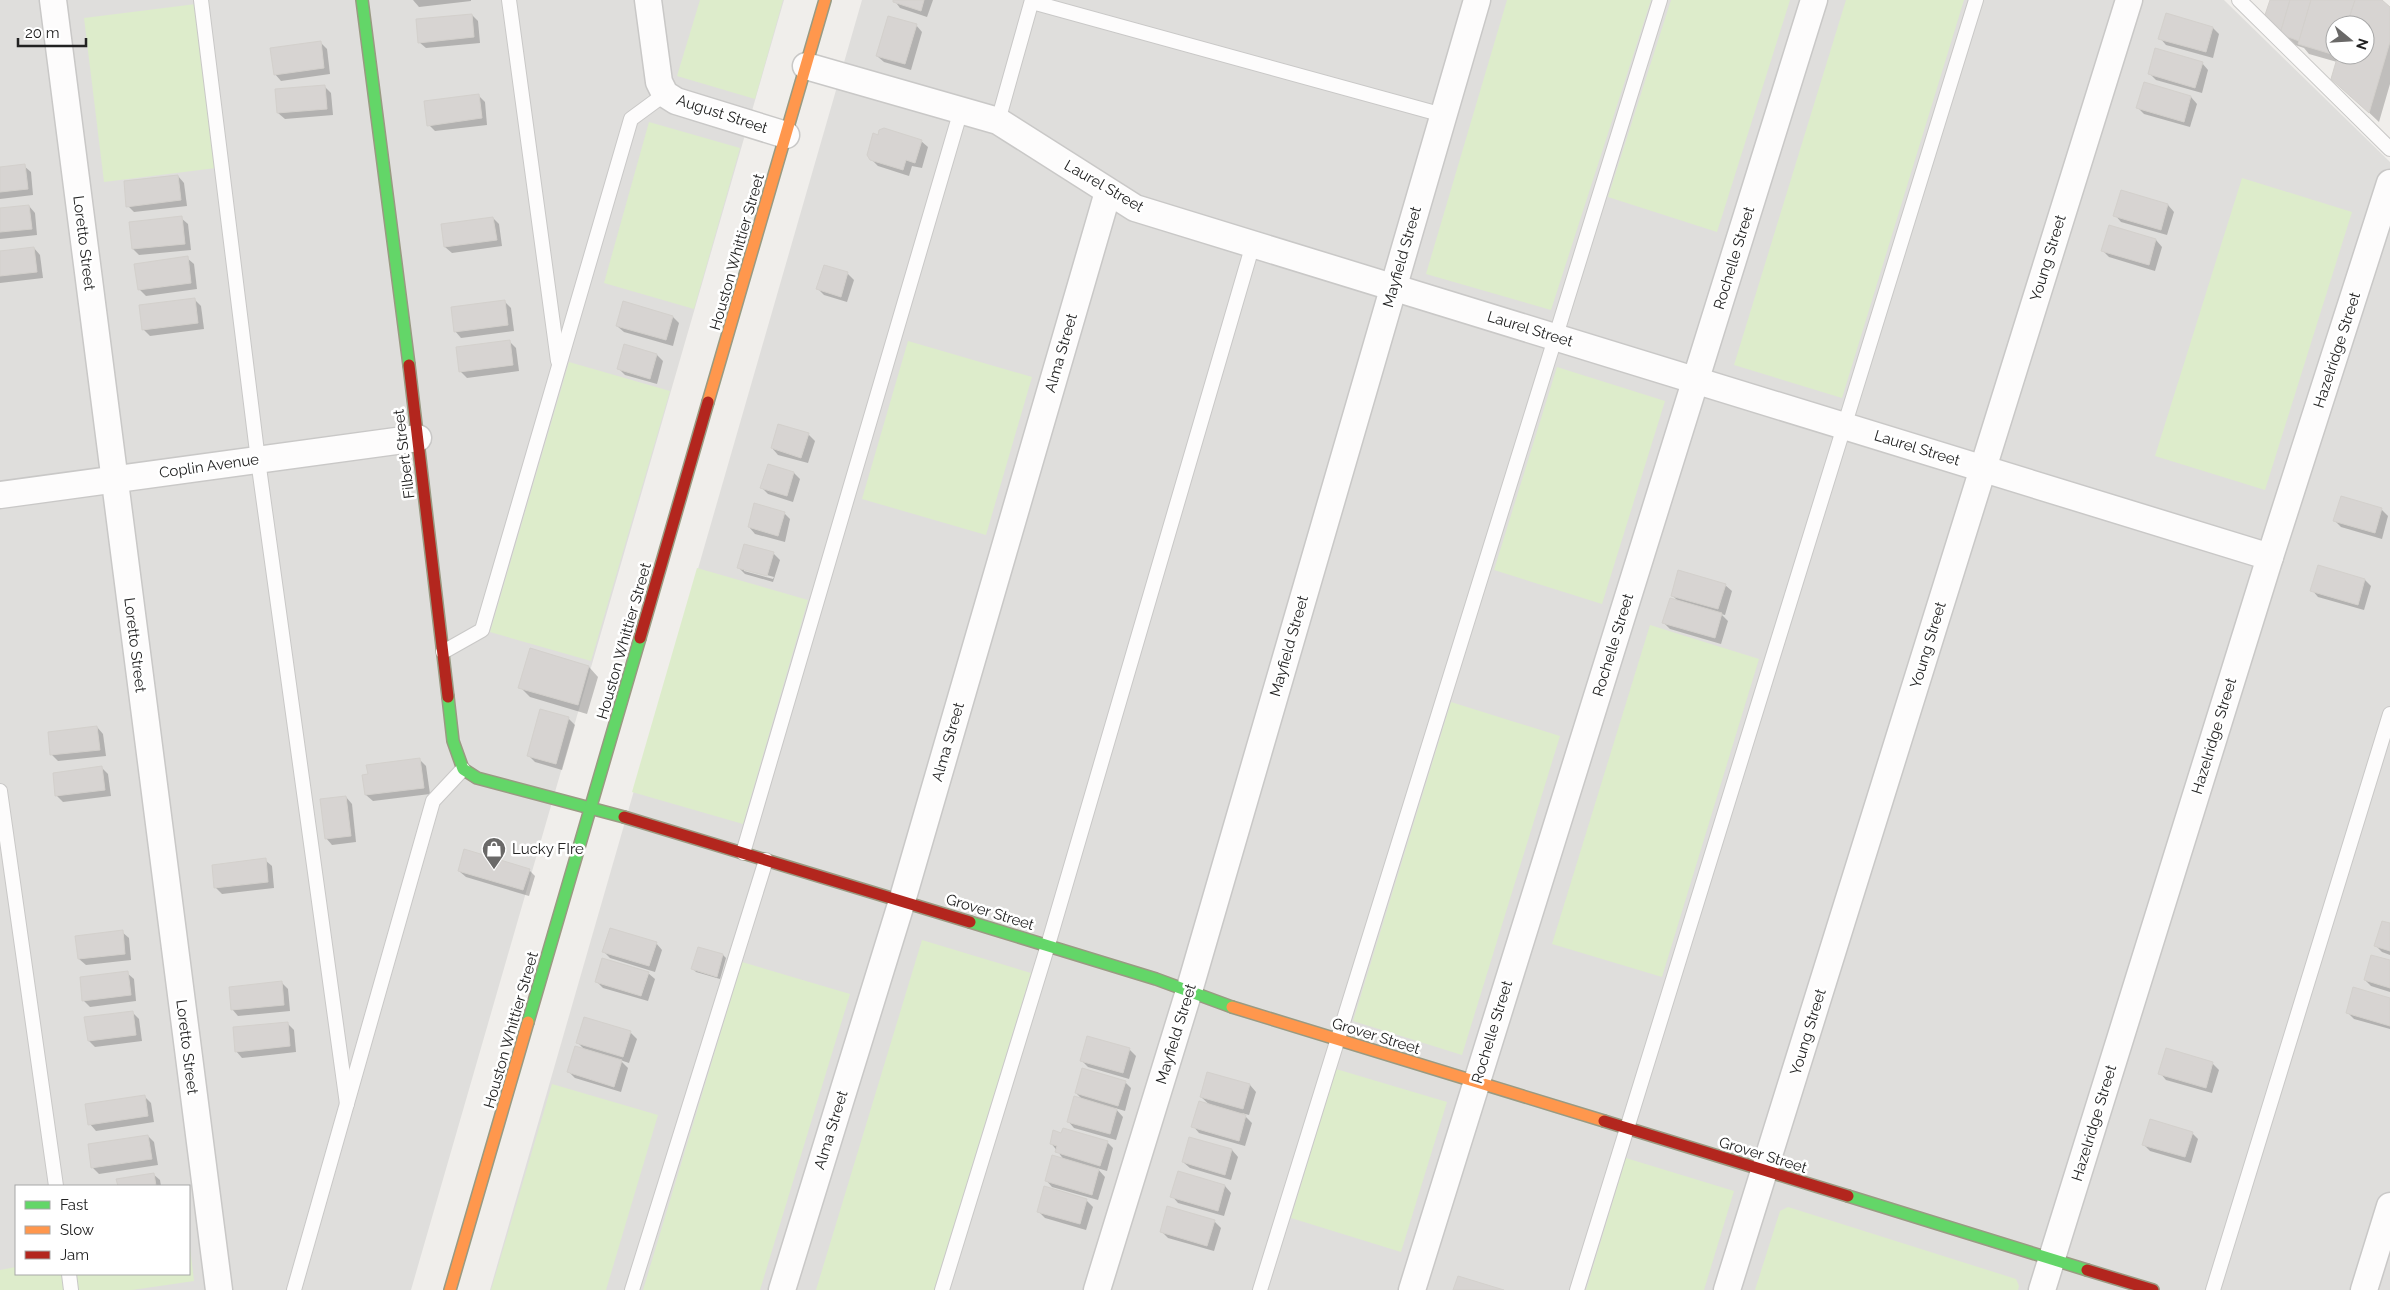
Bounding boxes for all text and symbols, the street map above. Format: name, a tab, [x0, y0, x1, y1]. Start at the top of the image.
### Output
scale bar	[18, 15, 85, 47]
north arrow	[2325, 15, 2375, 65]
text: 20 m	[25, 24, 60, 42]
text: N	[2353, 36, 2372, 52]
street label: August Street	[674, 91, 770, 137]
street label: Laurel Street	[1061, 156, 1147, 216]
street label: Houston Whittier Street	[706, 172, 768, 332]
street label: Loretto Street	[69, 195, 99, 291]
street label: Mayfield Street	[1379, 204, 1425, 310]
street label: Rochelle Street	[1710, 204, 1758, 312]
street label: Young Street	[2026, 212, 2070, 304]
street label: Hazelridge Street	[2310, 290, 2364, 410]
street label: Laurel Street	[1485, 307, 1575, 351]
street label: Alma Street	[1041, 311, 1081, 395]
street label: Filbert Street	[390, 408, 418, 500]
street label: Laurel Street	[1872, 426, 1962, 470]
street label: Coplin Avenue	[158, 450, 260, 482]
street label: Houston Whittier Street	[593, 561, 655, 721]
street label: Rochelle Street	[1589, 591, 1637, 699]
street label: Mayfield Street	[1266, 593, 1312, 699]
street label: Loretto Street	[120, 597, 150, 693]
street label: Young Street	[1906, 599, 1950, 691]
street label: Hazelridge Street	[2188, 676, 2240, 796]
street label: Alma Street	[928, 700, 968, 784]
shop icon: Lucky FIre	[481, 836, 507, 870]
place label: Lucky FIre	[512, 840, 584, 858]
street label: Grover Street	[944, 890, 1036, 934]
street label: Houston Whittier Street	[480, 950, 542, 1110]
street label: Rochelle Street	[1468, 978, 1516, 1086]
street label: Mayfield Street	[1152, 981, 1200, 1087]
street label: Young Street	[1786, 986, 1830, 1078]
street label: Loretto Street	[172, 999, 202, 1095]
street label: Grover Street	[1330, 1014, 1422, 1058]
street label: Hazelridge Street	[2068, 1063, 2120, 1183]
street label: Alma Street	[810, 1088, 852, 1172]
street label: Grover Street	[1717, 1133, 1809, 1177]
legend	[15, 1185, 190, 1275]
text: Fast	[60, 1196, 88, 1214]
text: Slow	[60, 1221, 94, 1239]
text: Jam	[60, 1246, 89, 1264]

